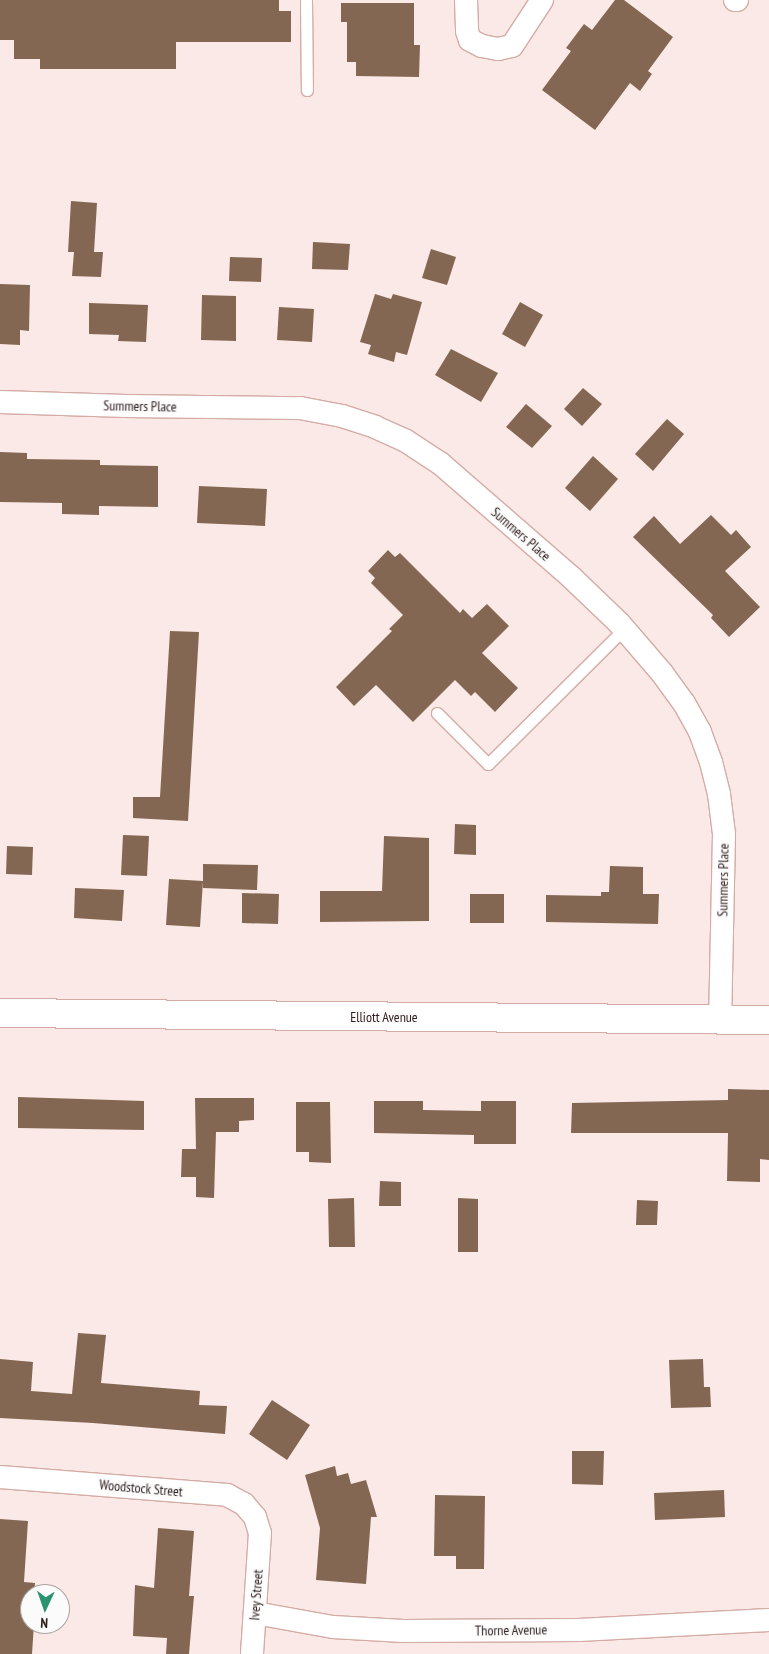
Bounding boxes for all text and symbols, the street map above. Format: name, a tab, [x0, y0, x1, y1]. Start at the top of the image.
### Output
street label: Summers Place	[103, 397, 177, 415]
street label: Summers Place	[488, 504, 554, 564]
street label: Summers Place	[714, 843, 732, 917]
street label: Elliott Avenue	[350, 1009, 418, 1025]
street label: Woodstock Street	[98, 1476, 184, 1500]
street label: Ivey Street	[246, 1569, 266, 1621]
north arrow	[20, 1584, 70, 1634]
text: N	[40, 1614, 49, 1632]
street label: Thorne Avenue	[475, 1621, 547, 1639]

